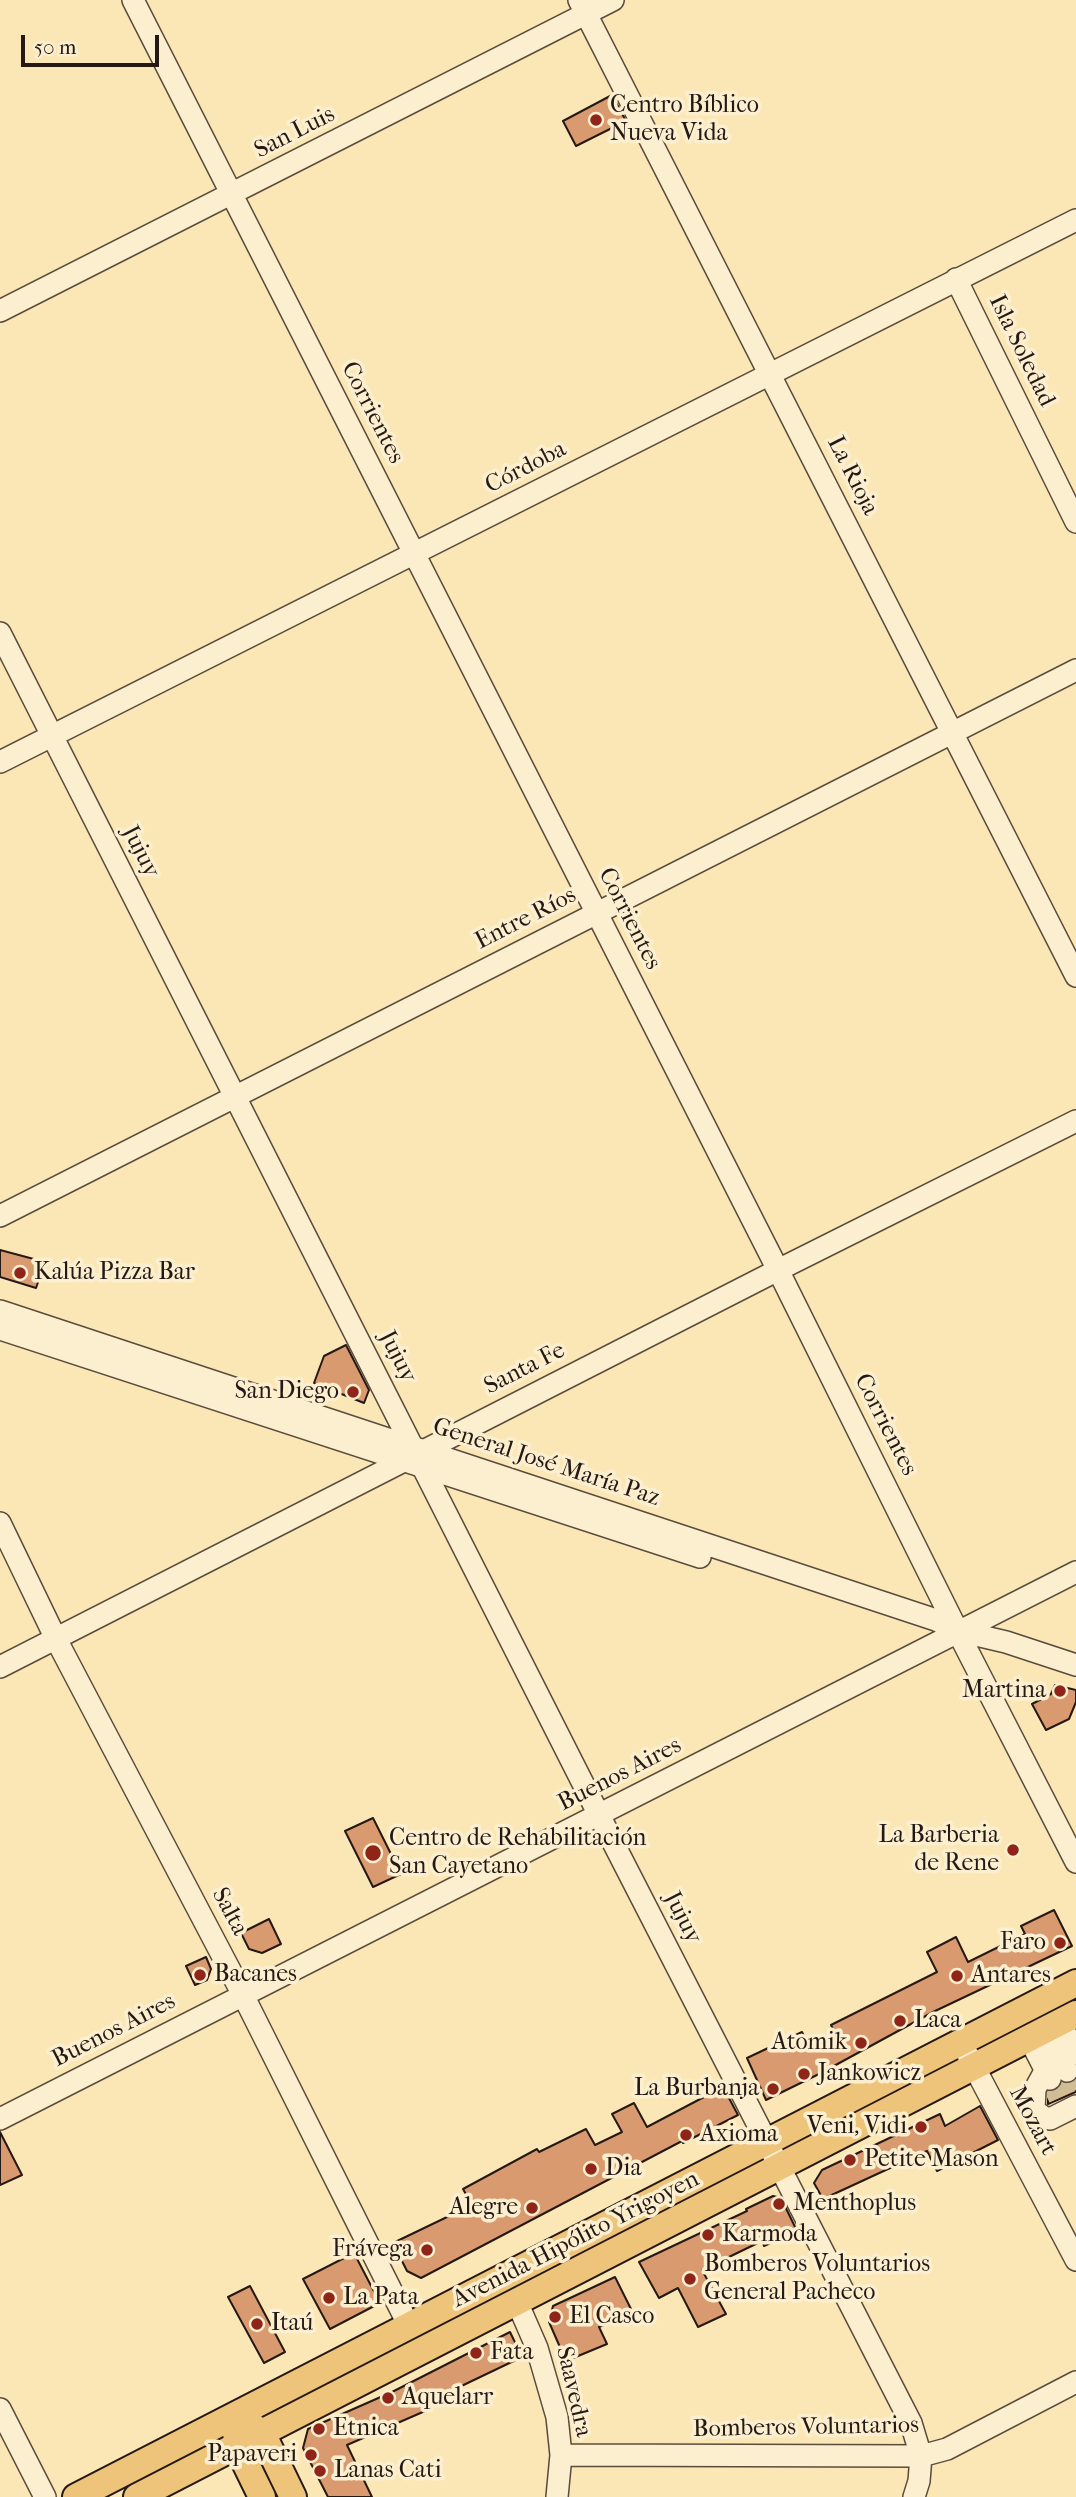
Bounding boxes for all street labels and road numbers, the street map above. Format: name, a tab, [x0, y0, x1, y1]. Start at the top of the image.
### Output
street label: San Luis	[250, 101, 340, 165]
street label: Isla Soledad	[982, 290, 1060, 412]
street label: Corrientes	[334, 357, 410, 469]
street label: La Rioja	[820, 432, 884, 520]
street label: Córdoba	[481, 435, 571, 501]
street label: Jujuy	[115, 821, 165, 883]
street label: Corrientes	[591, 863, 667, 975]
street label: Entre Ríos	[471, 881, 581, 957]
street label: Jujuy	[372, 1326, 422, 1388]
street label: Santa Fe	[480, 1336, 570, 1402]
street label: Corrientes	[847, 1369, 923, 1481]
street label: General José María Paz	[429, 1413, 663, 1513]
street label: Buenos Aires	[554, 1732, 686, 1818]
street label: Salta	[205, 1883, 253, 1941]
street label: Jujuy	[657, 1887, 707, 1949]
street label: Buenos Aires	[48, 1988, 180, 2074]
street label: Mozart	[1002, 2081, 1062, 2161]
street label: Avenida Hipólito Yrigoyen	[448, 2165, 704, 2315]
street label: Saavedra	[549, 2344, 597, 2440]
street label: Bomberos Voluntarios	[693, 2412, 919, 2444]

